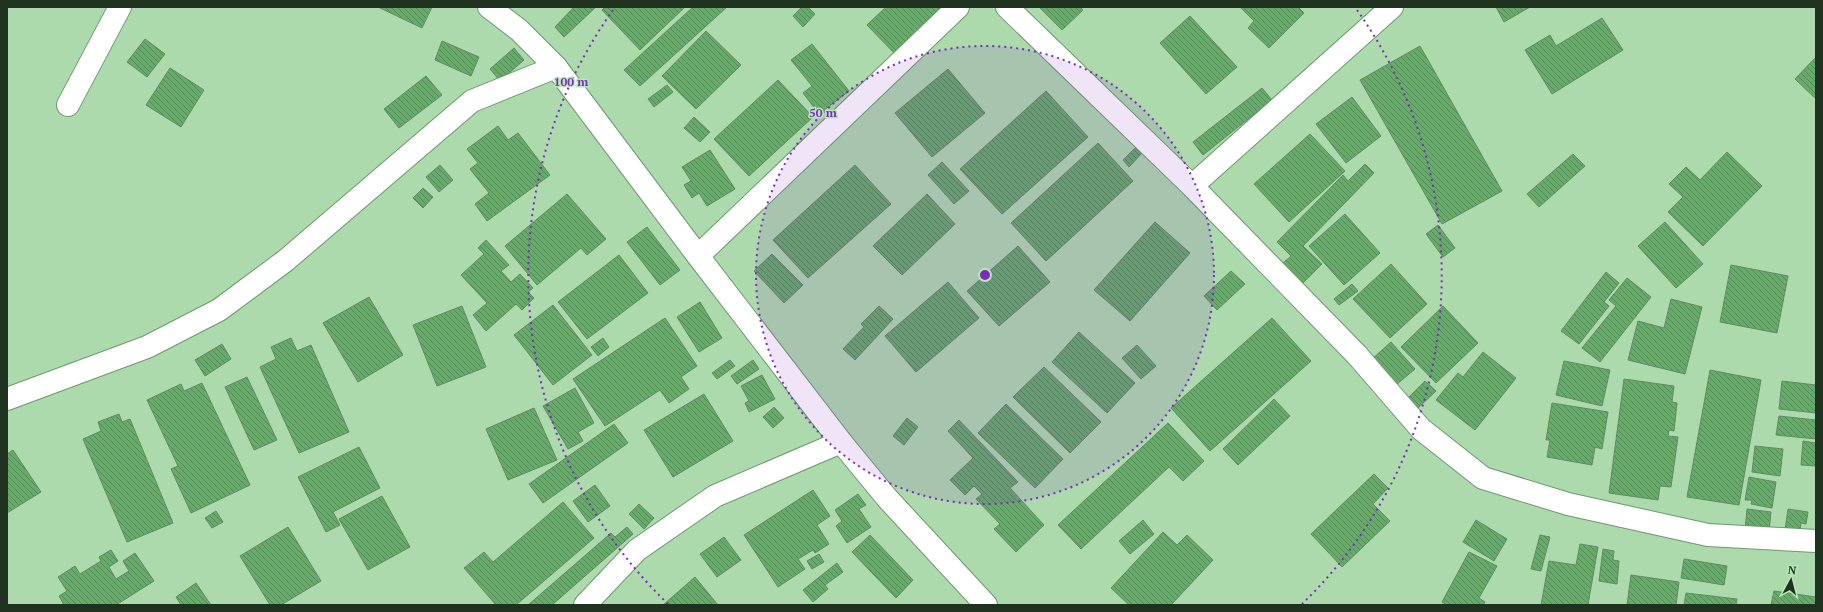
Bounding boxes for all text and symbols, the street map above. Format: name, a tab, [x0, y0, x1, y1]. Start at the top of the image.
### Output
text: 100 m	[554, 74, 588, 89]
text: 50 m	[809, 105, 837, 120]
centre of rings	[978, 268, 992, 282]
north arrow	[1771, 560, 1811, 600]
text: N	[1787, 563, 1798, 578]

